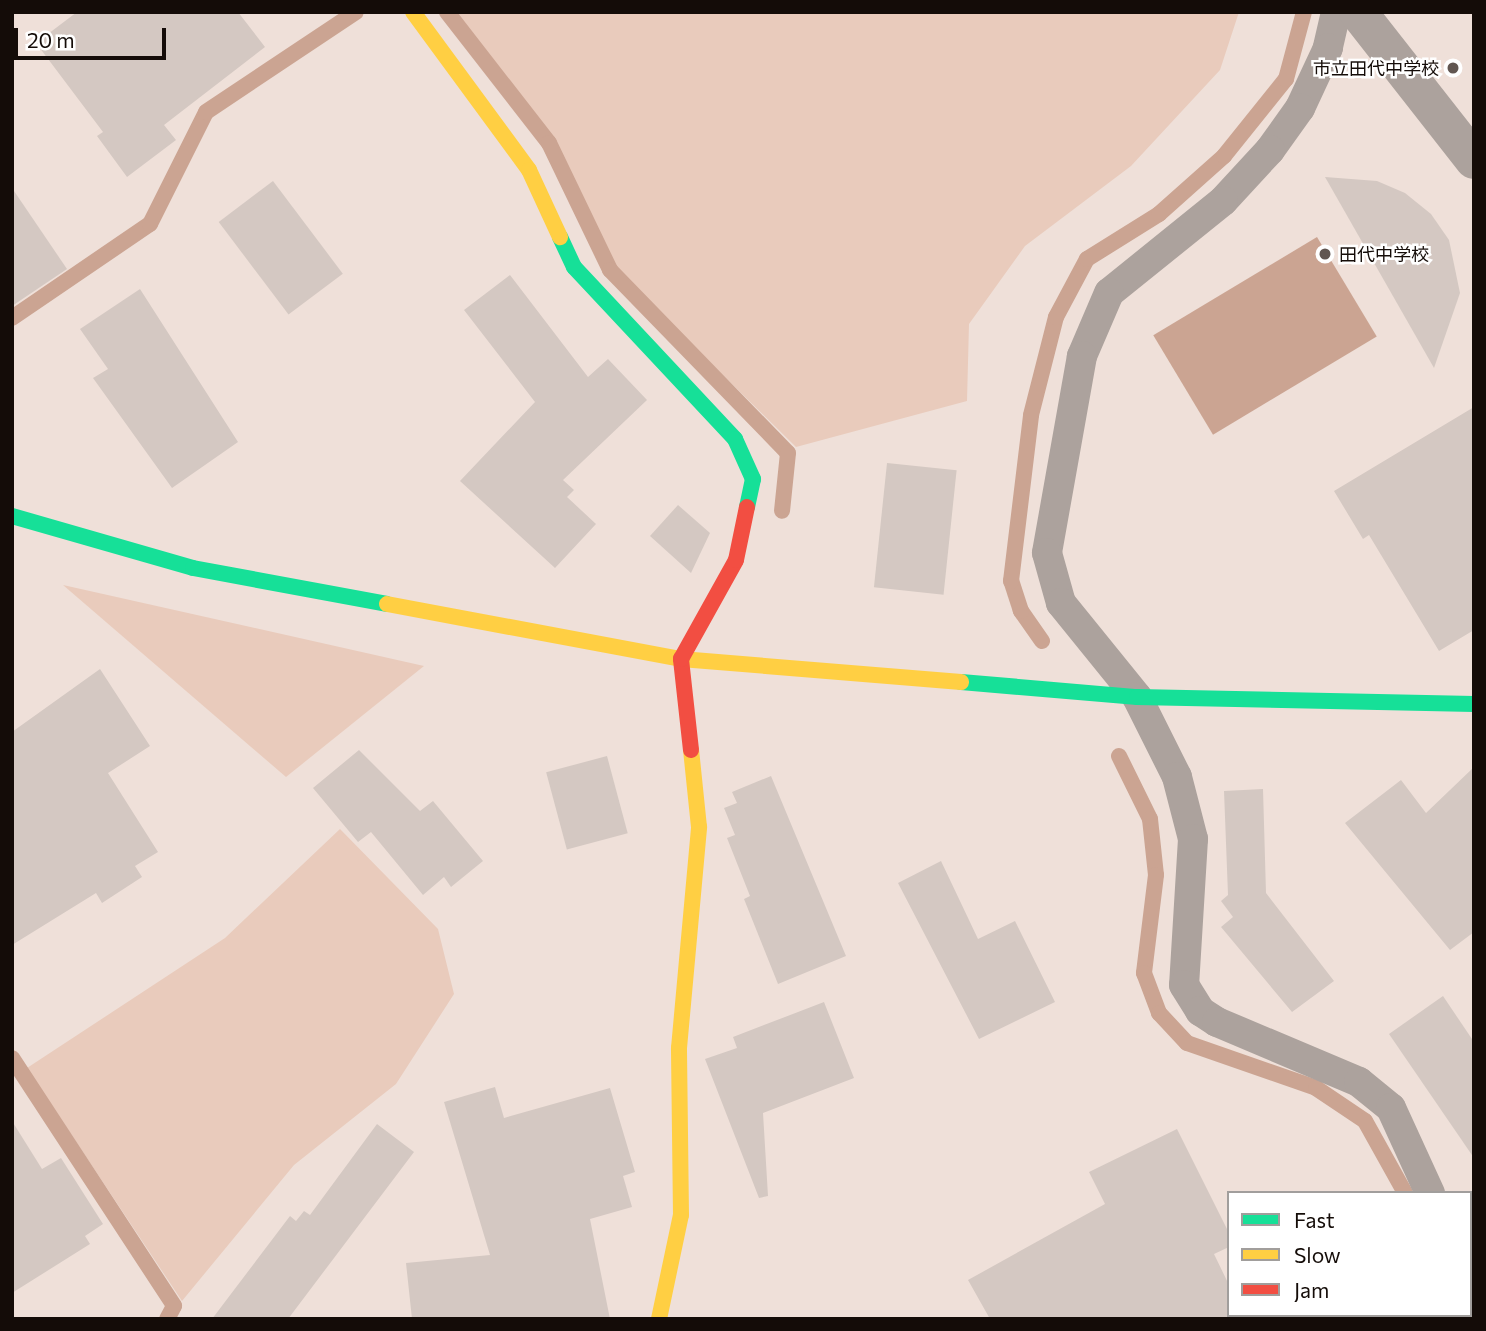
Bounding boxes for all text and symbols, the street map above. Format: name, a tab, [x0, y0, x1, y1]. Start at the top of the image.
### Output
scale bar	[18, 14, 170, 58]
text: 20 m	[27, 27, 75, 52]
place label: 市立田代中学校	[1313, 57, 1439, 79]
marker: 市立田代中学校	[1445, 60, 1461, 76]
place label: 田代中学校	[1339, 243, 1429, 265]
marker: 田代中学校	[1317, 246, 1333, 262]
legend	[1227, 1191, 1472, 1317]
text: Fast	[1294, 1207, 1335, 1232]
text: Slow	[1294, 1242, 1341, 1267]
text: Jam	[1294, 1277, 1329, 1302]

